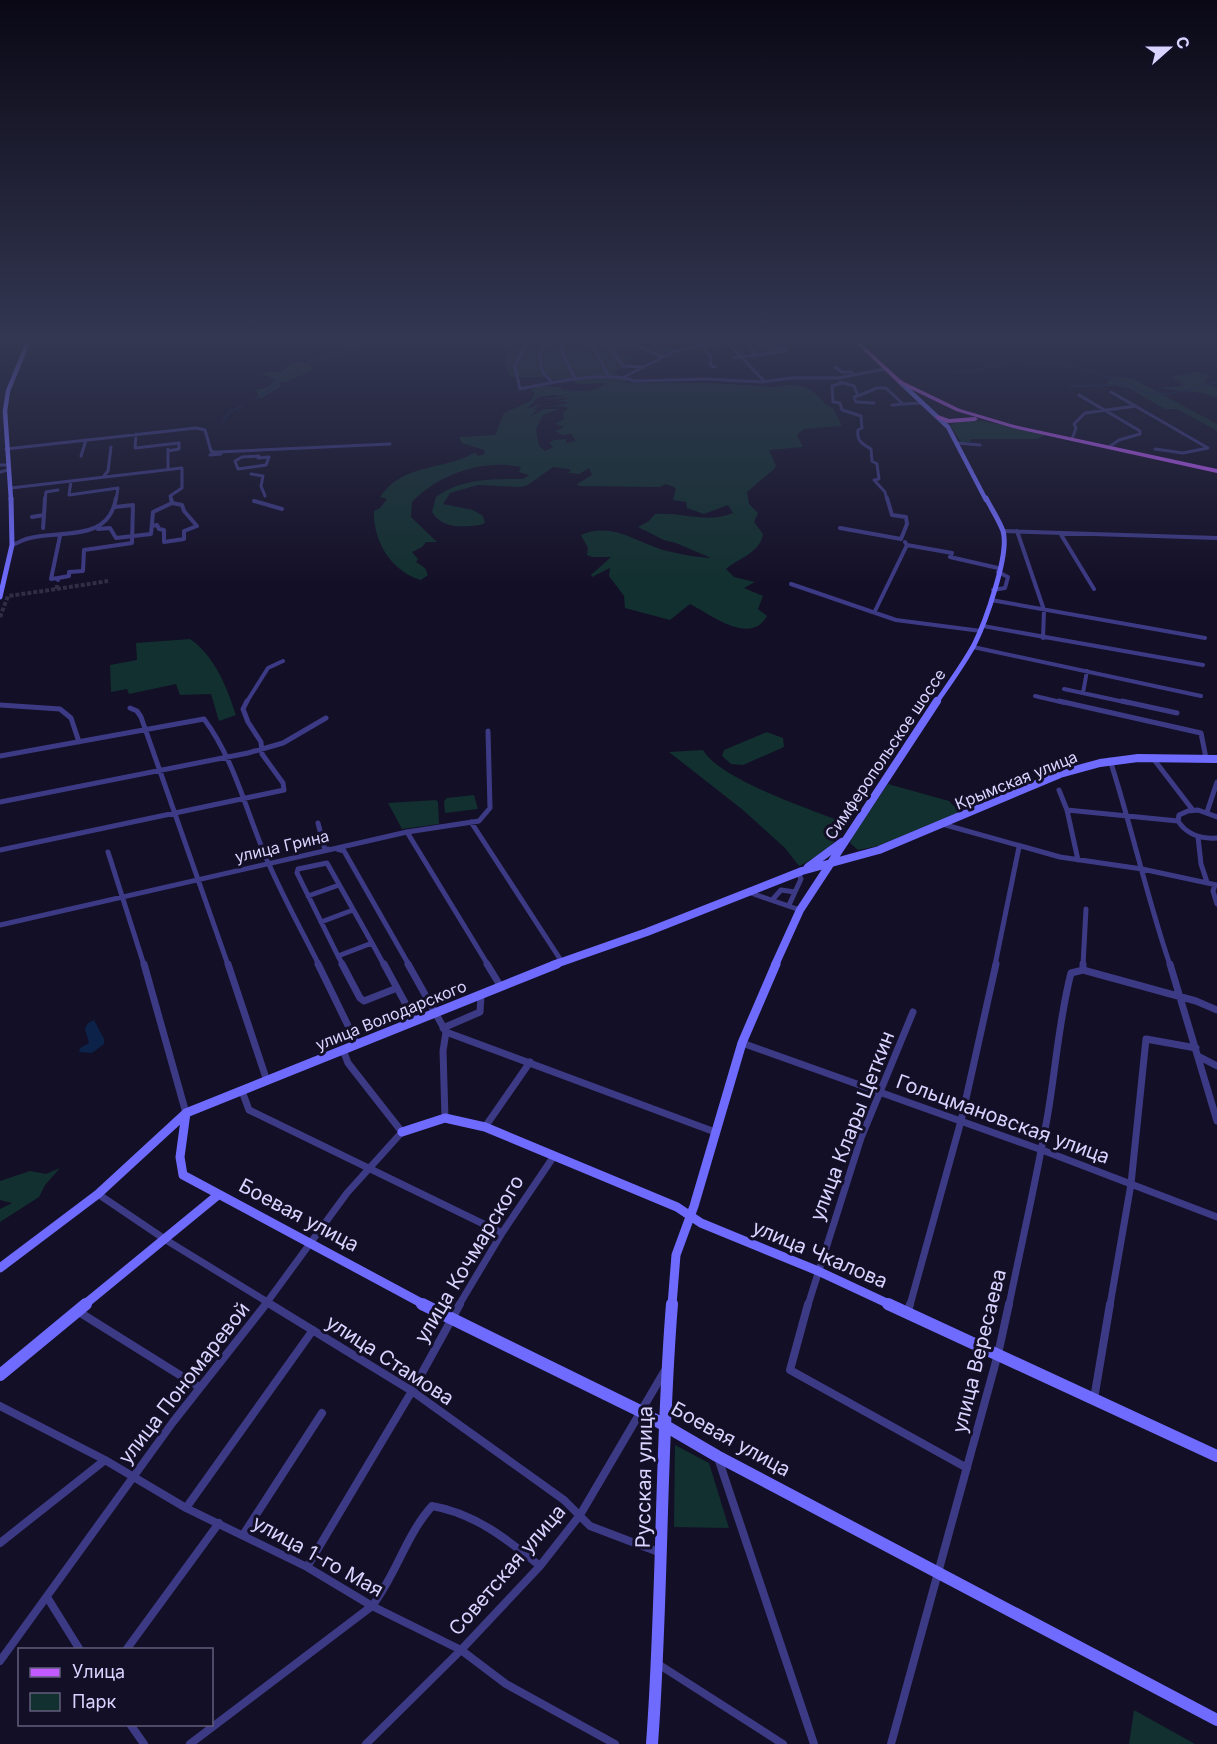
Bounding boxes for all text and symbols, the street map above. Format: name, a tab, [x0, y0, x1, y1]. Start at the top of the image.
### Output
north arrow	[1139, 18, 1199, 78]
text: С	[1172, 34, 1195, 52]
street label: Симферопольское шоссе	[820, 665, 950, 843]
street label: Крымская улица	[952, 746, 1080, 814]
street label: улица Грина	[233, 825, 331, 867]
street label: улица Володарского	[313, 976, 469, 1054]
street label: улица Клары Цеткин	[805, 1028, 899, 1224]
street label: Гольцмановская улица	[893, 1069, 1113, 1169]
street label: улица Кочмарского	[409, 1171, 529, 1347]
street label: Боевая улица	[235, 1173, 363, 1257]
street label: улица Чкалова	[749, 1215, 891, 1293]
street label: улица Вересаева	[947, 1267, 1011, 1435]
street label: улица Пономаревой	[113, 1297, 255, 1469]
street label: улица Стамова	[322, 1310, 458, 1410]
street label: Боевая улица	[667, 1396, 795, 1482]
street label: Русская улица	[631, 1406, 657, 1548]
street label: Советская улица	[444, 1500, 570, 1640]
street label: улица 1-го Мая	[248, 1510, 388, 1602]
legend	[18, 1648, 213, 1726]
text: Улица	[72, 1661, 125, 1682]
text: Парк	[72, 1691, 117, 1712]

